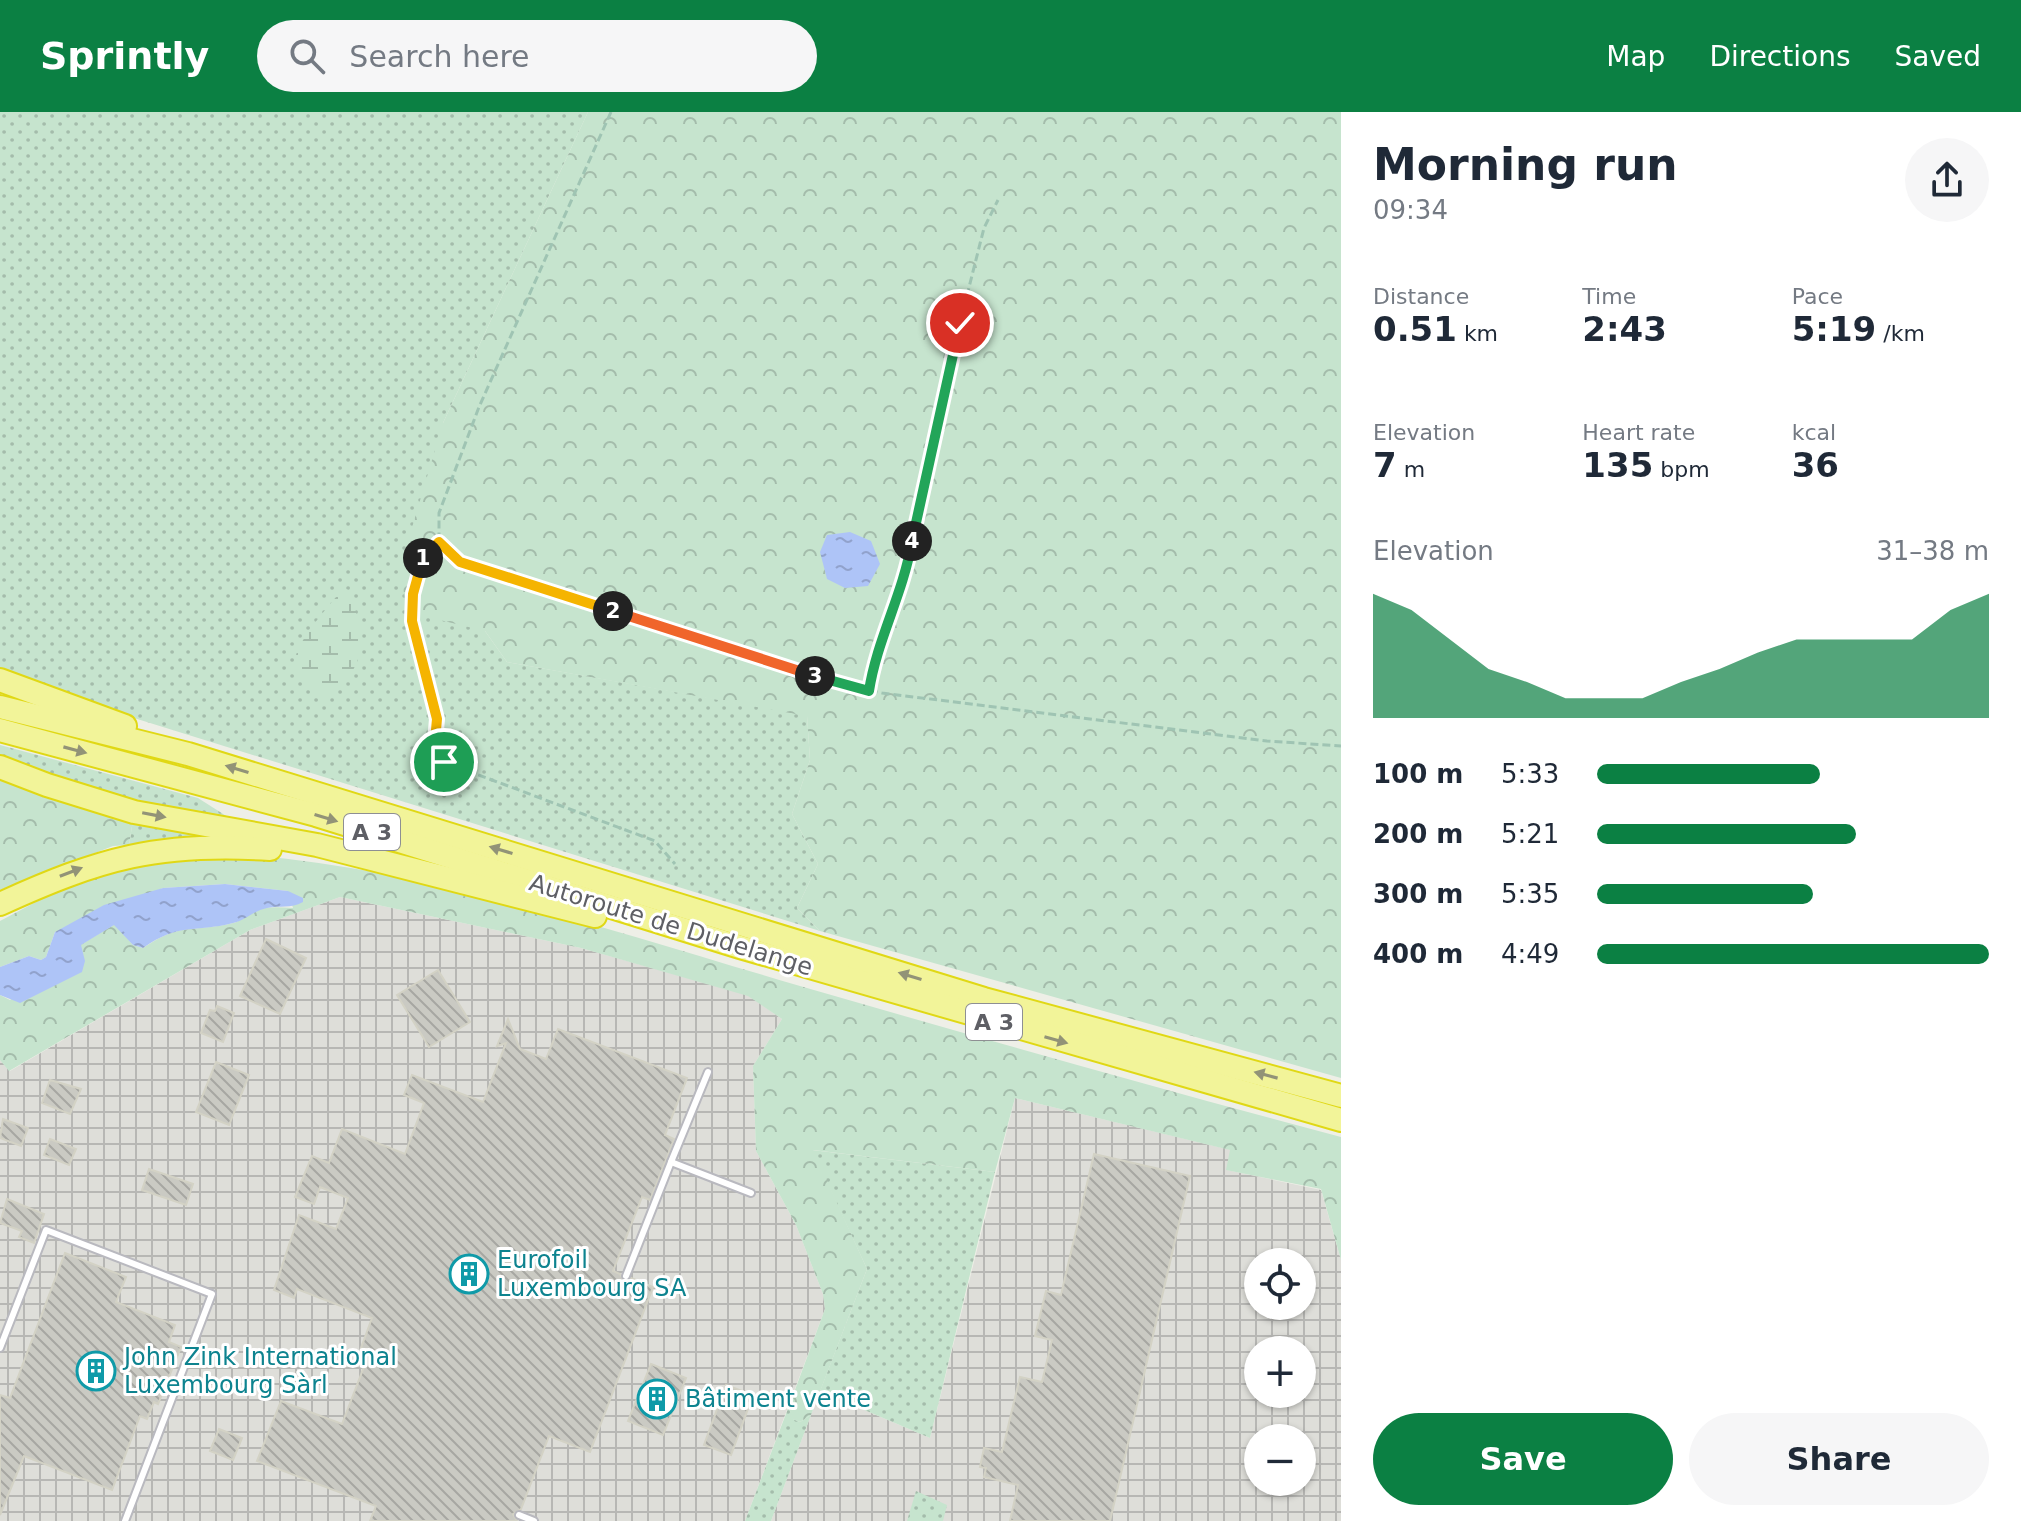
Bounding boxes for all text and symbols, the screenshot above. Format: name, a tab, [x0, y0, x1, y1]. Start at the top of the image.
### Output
search box	[257, 20, 817, 92]
text: Sprintly	[40, 34, 209, 78]
icon: search	[285, 34, 329, 78]
text: Search here	[349, 39, 530, 74]
text: Map	[1606, 40, 1665, 73]
text: Directions	[1709, 40, 1850, 73]
text: Saved	[1894, 40, 1981, 73]
button: share	[1905, 138, 1989, 222]
text: Morning run	[1373, 139, 1678, 190]
text: 09:34	[1373, 195, 1448, 225]
text: Distance	[1373, 284, 1469, 309]
text: Time	[1582, 284, 1636, 309]
text: Pace	[1792, 284, 1843, 309]
pin	[926, 289, 994, 357]
icon: check	[938, 301, 982, 345]
text: 0.51	[1373, 309, 1457, 349]
text: 2:43	[1582, 309, 1667, 349]
text: 5:19	[1792, 309, 1876, 349]
text: km	[1457, 321, 1498, 346]
text: /km	[1876, 321, 1925, 346]
text: Elevation	[1373, 420, 1475, 445]
text: Heart rate	[1582, 420, 1695, 445]
text: kcal	[1792, 420, 1836, 445]
text: 7	[1373, 445, 1397, 485]
text: 135	[1582, 445, 1653, 485]
text: 36	[1792, 445, 1839, 485]
text: m	[1397, 457, 1425, 482]
text: bpm	[1653, 457, 1710, 482]
pin: 4	[892, 521, 932, 561]
text: 4	[904, 528, 920, 553]
text: Elevation	[1373, 536, 1494, 566]
text: 31–38 m	[1876, 536, 1989, 566]
pin: 1	[403, 538, 443, 578]
text: 1	[415, 545, 431, 570]
pin: 2	[593, 591, 633, 631]
text: 2	[605, 598, 621, 623]
pin: 3	[795, 656, 835, 696]
text: 3	[807, 663, 823, 688]
pin	[410, 728, 478, 796]
icon: arrive	[422, 740, 466, 784]
one-way arrow	[64, 744, 88, 757]
text: 100 m	[1373, 759, 1463, 789]
text: 5:33	[1501, 759, 1559, 789]
one-way arrow	[225, 762, 249, 775]
one-way arrow	[142, 810, 167, 822]
one-way arrow	[315, 812, 339, 825]
road number: A 3	[344, 814, 400, 850]
text: 200 m	[1373, 819, 1463, 849]
text: 5:21	[1501, 819, 1559, 849]
one-way arrow	[488, 843, 512, 856]
one-way arrow	[59, 865, 83, 878]
street label: Autoroute de Dudelange	[526, 869, 816, 981]
text: 300 m	[1373, 879, 1463, 909]
text: 5:35	[1501, 879, 1559, 909]
text: 400 m	[1373, 939, 1463, 969]
text: 4:49	[1501, 939, 1559, 969]
one-way arrow	[897, 969, 921, 982]
road number: A 3	[966, 1004, 1022, 1040]
one-way arrow	[1045, 1034, 1069, 1047]
one-way arrow	[1253, 1069, 1278, 1081]
place label: Eurofoil Luxembourg SA	[497, 1246, 687, 1302]
map controls	[1244, 1248, 1316, 1496]
button: locate	[1244, 1248, 1316, 1320]
building icon: Eurofoil Luxembourg SA	[448, 1253, 490, 1295]
button: +	[1244, 1336, 1316, 1408]
place label: John Zink International Luxembourg Sàrl	[122, 1343, 397, 1399]
building icon: John Zink International Luxembourg Sàrl	[75, 1350, 117, 1392]
building icon: Bâtiment vente	[636, 1378, 678, 1420]
place label: Bâtiment vente	[685, 1385, 871, 1413]
button: Save	[1373, 1413, 1673, 1505]
button: Share	[1689, 1413, 1989, 1505]
button: −	[1244, 1424, 1316, 1496]

